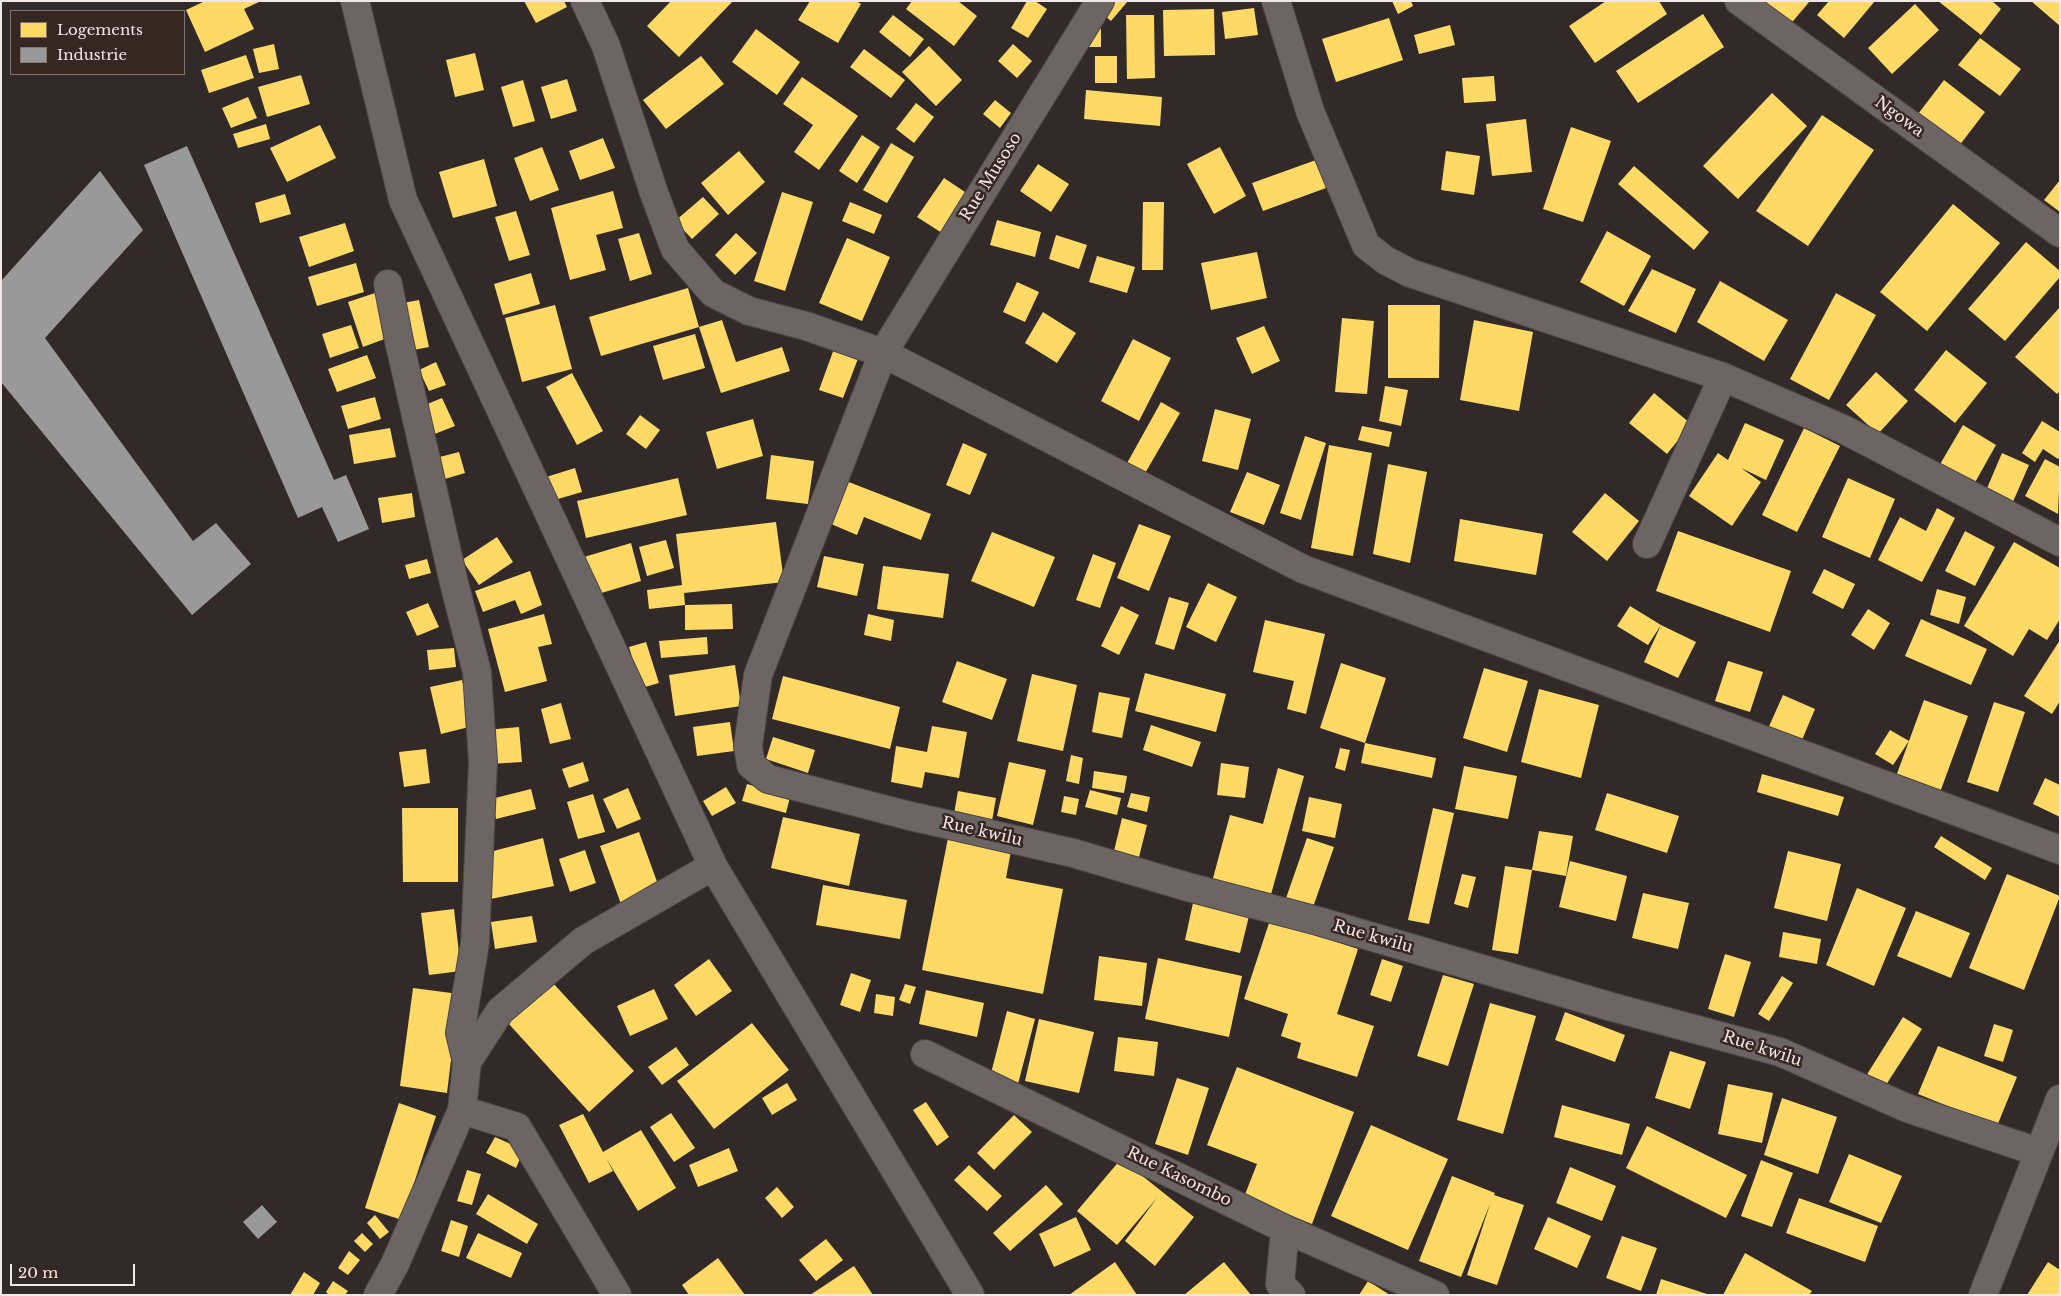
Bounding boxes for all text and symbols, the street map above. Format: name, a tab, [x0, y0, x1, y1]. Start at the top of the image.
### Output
legend	[10, 10, 185, 75]
text: Logements	[57, 20, 143, 39]
text: Industrie	[57, 45, 127, 64]
street label: Ngowa	[1871, 93, 1927, 141]
street label: Rue Musoso	[956, 129, 1026, 225]
street label: Rue kwilu	[940, 813, 1024, 851]
street label: Rue kwilu	[1331, 916, 1415, 958]
street label: Rue kwilu	[1720, 1027, 1804, 1071]
street label: Rue Kasombo	[1123, 1143, 1235, 1211]
scale bar	[12, 1254, 138, 1286]
text: 20 m	[18, 1263, 58, 1282]

